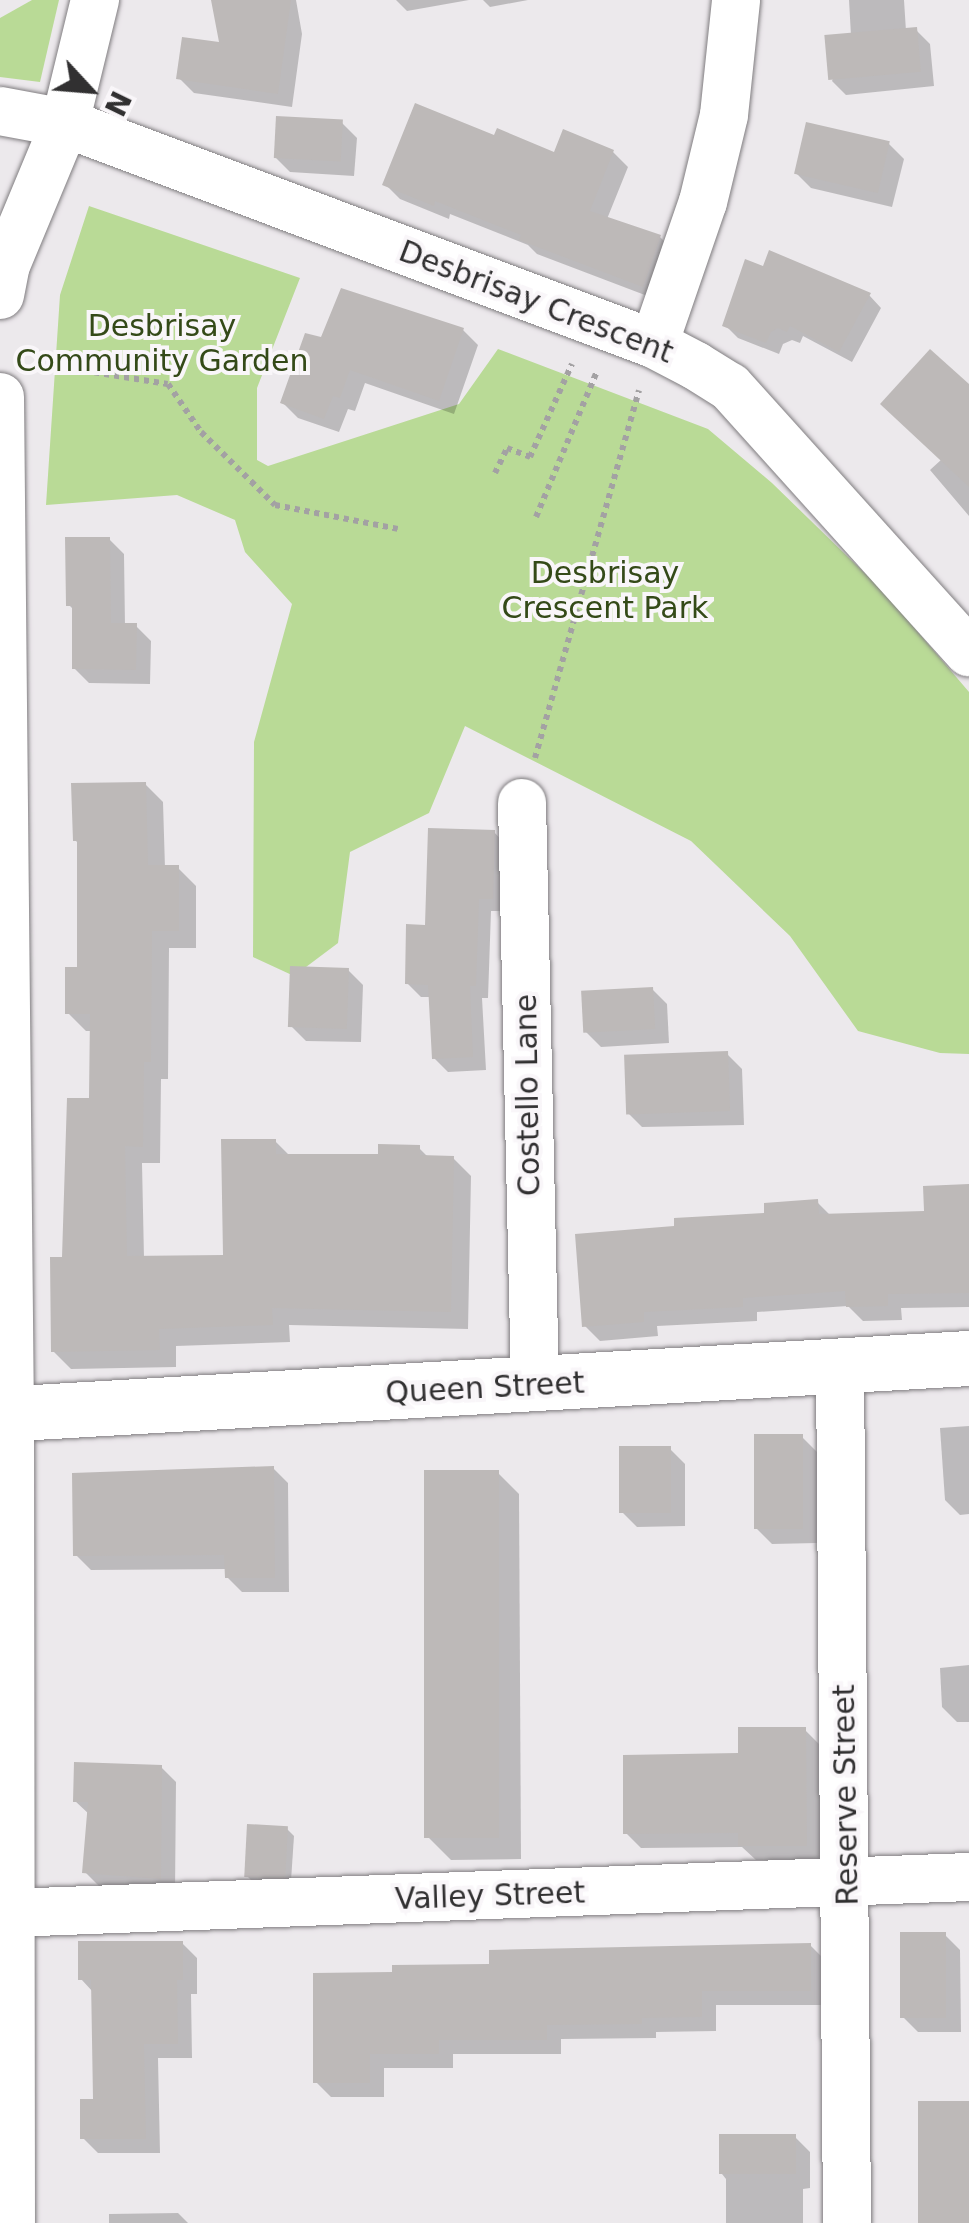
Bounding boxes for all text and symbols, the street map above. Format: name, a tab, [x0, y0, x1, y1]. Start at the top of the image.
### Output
north arrow	[40, 40, 140, 140]
text: N	[97, 86, 137, 121]
street label: Desbrisay Crescent	[394, 233, 678, 371]
park label: Desbrisay Community Garden	[15, 308, 309, 378]
park label: Desbrisay Crescent Park	[502, 555, 708, 626]
street label: Costello Lane	[508, 994, 548, 1196]
street label: Queen Street	[385, 1365, 585, 1411]
street label: Reserve Street	[826, 1684, 866, 1906]
street label: Valley Street	[394, 1875, 586, 1917]

